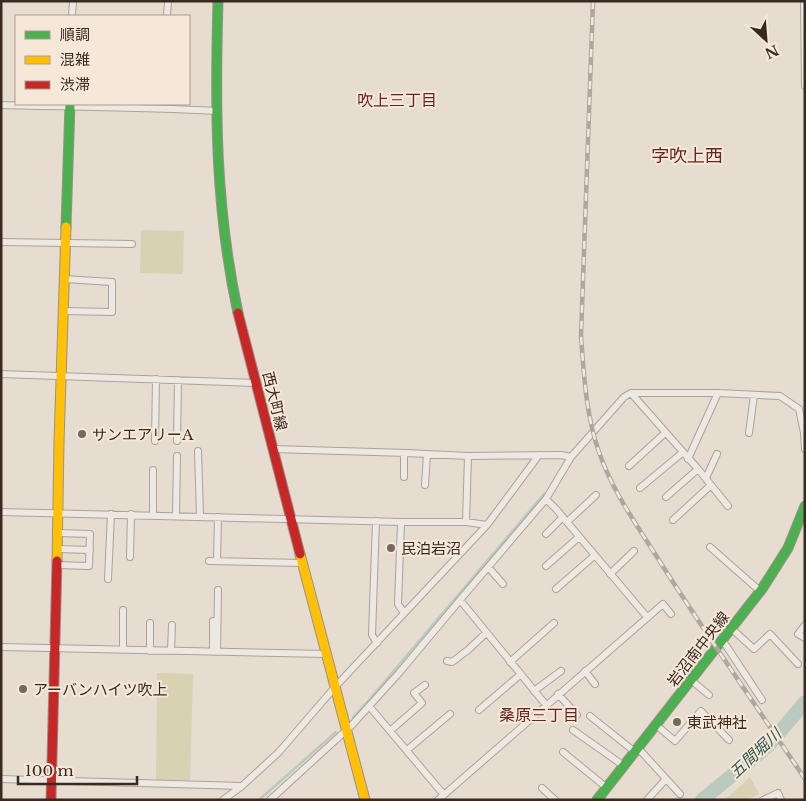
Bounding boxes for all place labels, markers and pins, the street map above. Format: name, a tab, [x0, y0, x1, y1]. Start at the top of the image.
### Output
place label: サンエアリーA	[92, 425, 194, 444]
marker: サンエアリーA	[76, 428, 88, 440]
place label: 民泊岩沼	[401, 539, 461, 558]
marker: 民泊岩沼	[385, 542, 397, 554]
place label: アーバンハイツ吹上	[33, 680, 167, 699]
marker: アーバンハイツ吹上	[17, 683, 29, 695]
place label: 東武神社	[687, 713, 747, 732]
marker: 東武神社	[671, 716, 683, 728]

